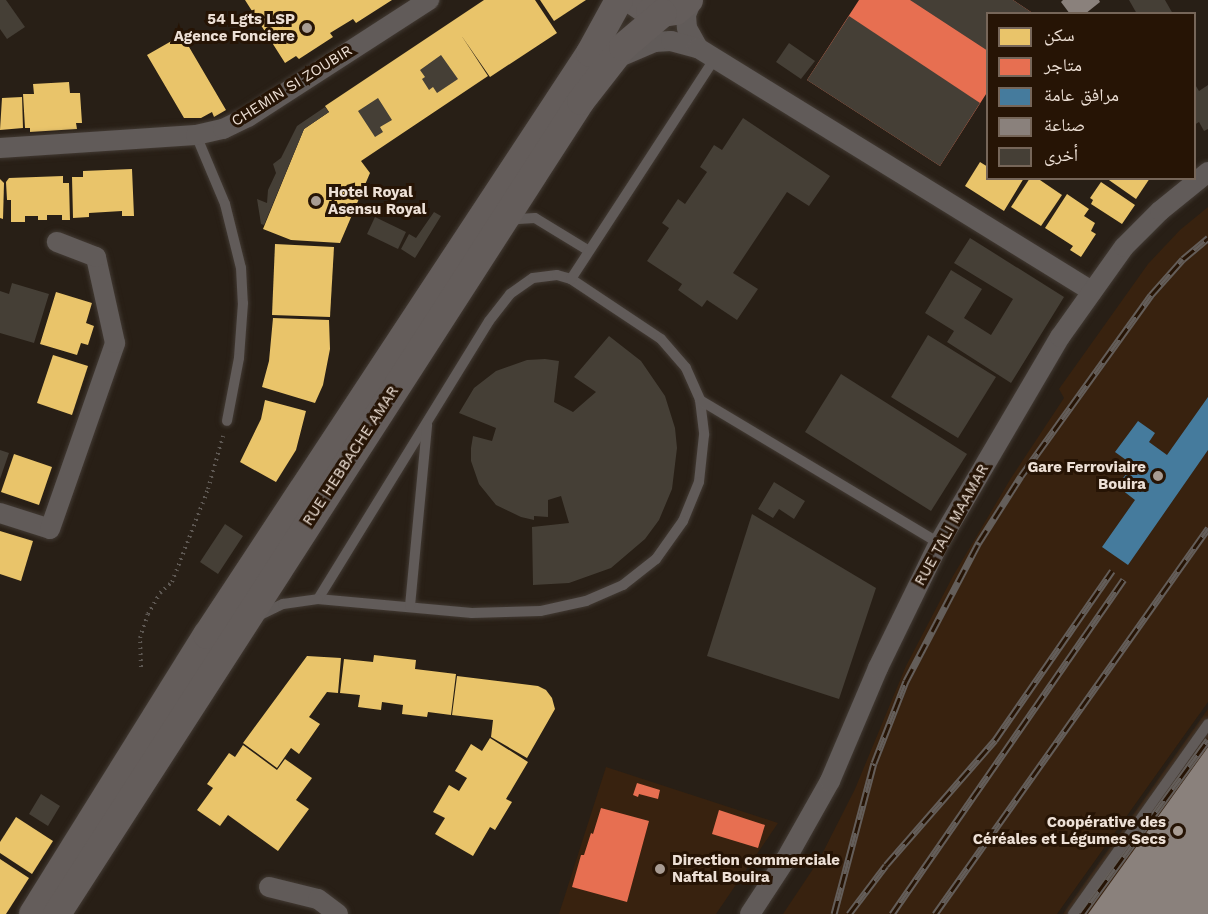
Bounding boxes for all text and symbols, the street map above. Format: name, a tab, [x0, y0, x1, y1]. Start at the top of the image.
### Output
place label: 54 Lgts LSP Agence Fonciere	[174, 10, 295, 45]
legend	[986, 12, 1196, 180]
marker: 54 Lgts LSP Agence Fonciere	[300, 21, 314, 35]
text: سكن	[1044, 24, 1075, 45]
street label: CHEMIN SI ZOUBIR	[228, 42, 356, 130]
text: متاجر	[1044, 54, 1082, 75]
text: مرافق عامة	[1044, 84, 1119, 105]
text: صناعة	[1044, 114, 1085, 135]
text: أخرى	[1044, 144, 1078, 165]
place label: Hotel Royal Asensu Royal	[328, 183, 426, 218]
marker: Hotel Royal Asensu Royal	[309, 194, 323, 208]
street label: RUE HEBBACHE AMAR	[299, 383, 403, 529]
place label: Gare Ferroviaire Bouira	[1027, 458, 1146, 493]
street label: RUE TALI MAAMAR	[911, 461, 993, 589]
marker: Gare Ferroviaire Bouira	[1151, 469, 1165, 483]
place label: Coopérative des Céréales et Légumes Secs	[973, 813, 1166, 848]
marker: Coopérative des Céréales et Légumes Secs	[1171, 824, 1185, 838]
place label: Direction commerciale Naftal Bouira	[672, 851, 840, 886]
marker: Direction commerciale Naftal Bouira	[653, 862, 667, 876]

